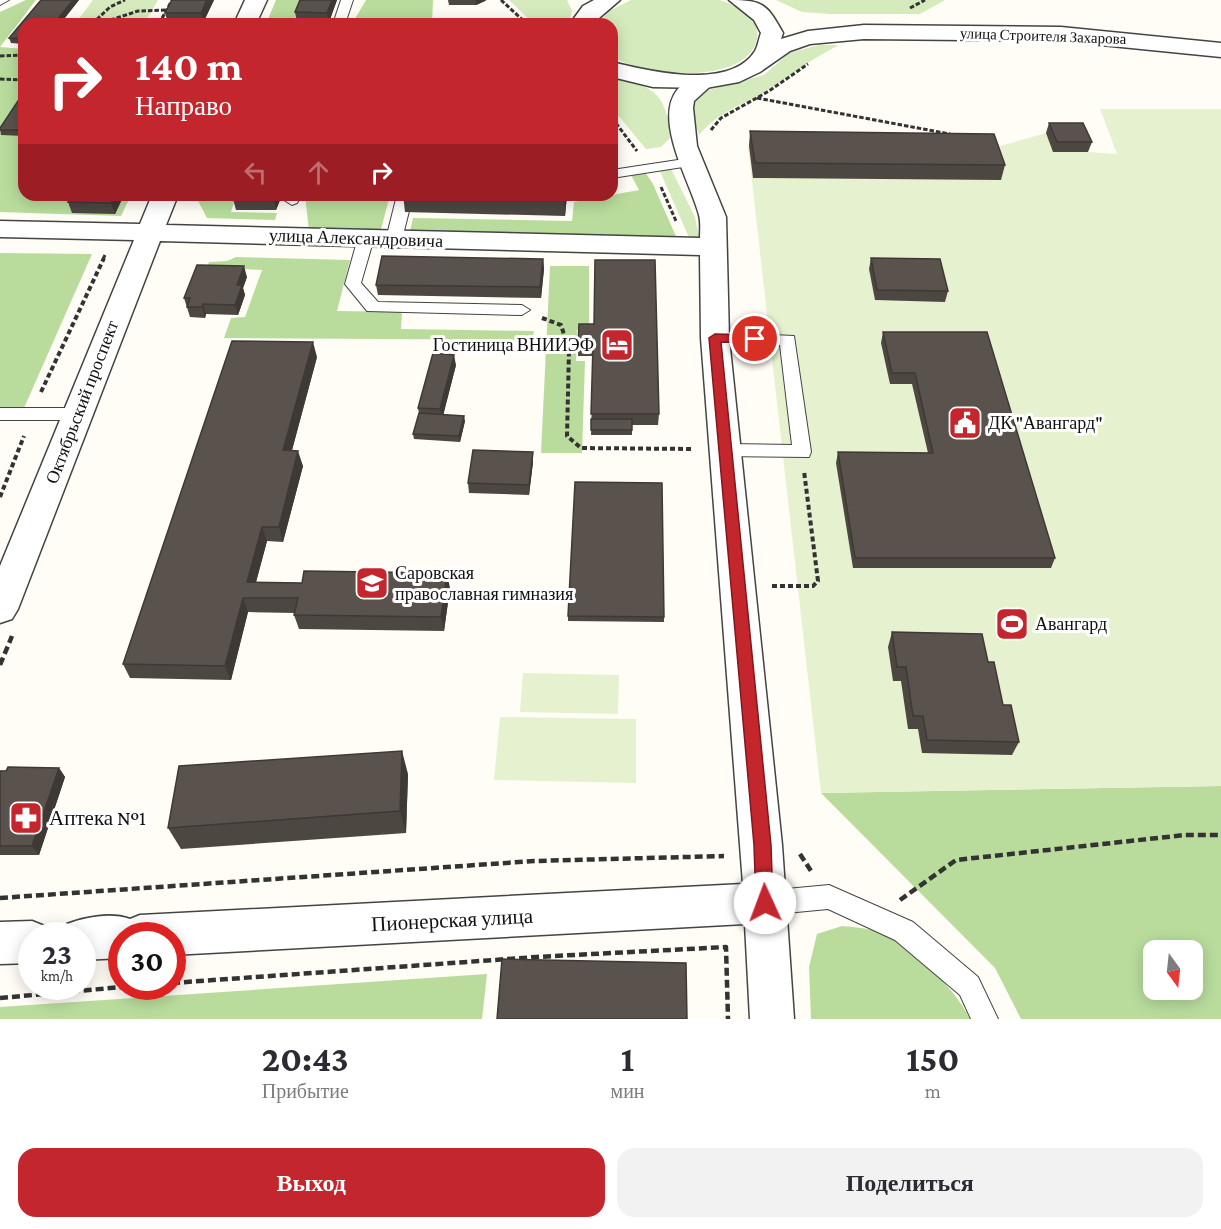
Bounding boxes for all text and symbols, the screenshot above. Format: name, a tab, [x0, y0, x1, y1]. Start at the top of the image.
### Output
street label: улица Строителя Захарова	[960, 25, 1127, 47]
icon: right	[36, 42, 114, 120]
text: 140 m	[135, 42, 243, 89]
text: Направо	[135, 91, 232, 121]
icon: left	[239, 156, 272, 189]
icon: ahead	[302, 156, 335, 189]
icon: right	[365, 156, 398, 189]
street label: улица Александровича	[269, 225, 443, 251]
pin	[729, 313, 780, 364]
street label: Октябрьский проспект	[42, 317, 122, 486]
icon: arrive	[738, 322, 771, 355]
hotel icon: Гостиница ВНИИЭФ	[599, 327, 635, 363]
place label: Гостиница ВНИИЭФ	[433, 335, 594, 355]
public building icon: ДК "Авангард"	[947, 405, 983, 441]
place label: ДК "Авангард"	[988, 413, 1103, 433]
place label: Саровская православная гимназия	[395, 563, 573, 604]
school or university icon: Саровская православная гимназия	[354, 565, 390, 601]
sports icon: Авангард	[994, 606, 1030, 642]
place label: Авангард	[1035, 614, 1107, 634]
pharmacy icon: Аптека №1	[8, 800, 44, 836]
place label: Аптека №1	[49, 806, 146, 830]
position arrow	[733, 871, 797, 935]
street label: Пионерская улица	[371, 904, 534, 936]
speed limit sign: 30	[108, 922, 186, 1000]
text: 23	[42, 937, 72, 970]
north arrow	[1143, 940, 1203, 1000]
map controls	[1143, 940, 1203, 1000]
text: km/h	[41, 968, 73, 984]
text: 20:43	[262, 1039, 349, 1079]
text: 1	[621, 1039, 634, 1079]
text: 150	[906, 1039, 959, 1079]
text: Прибытие	[262, 1080, 349, 1102]
text: мин	[611, 1080, 645, 1102]
text: m	[925, 1080, 941, 1102]
button: Выход	[18, 1148, 605, 1217]
button: Поделиться	[617, 1148, 1203, 1217]

